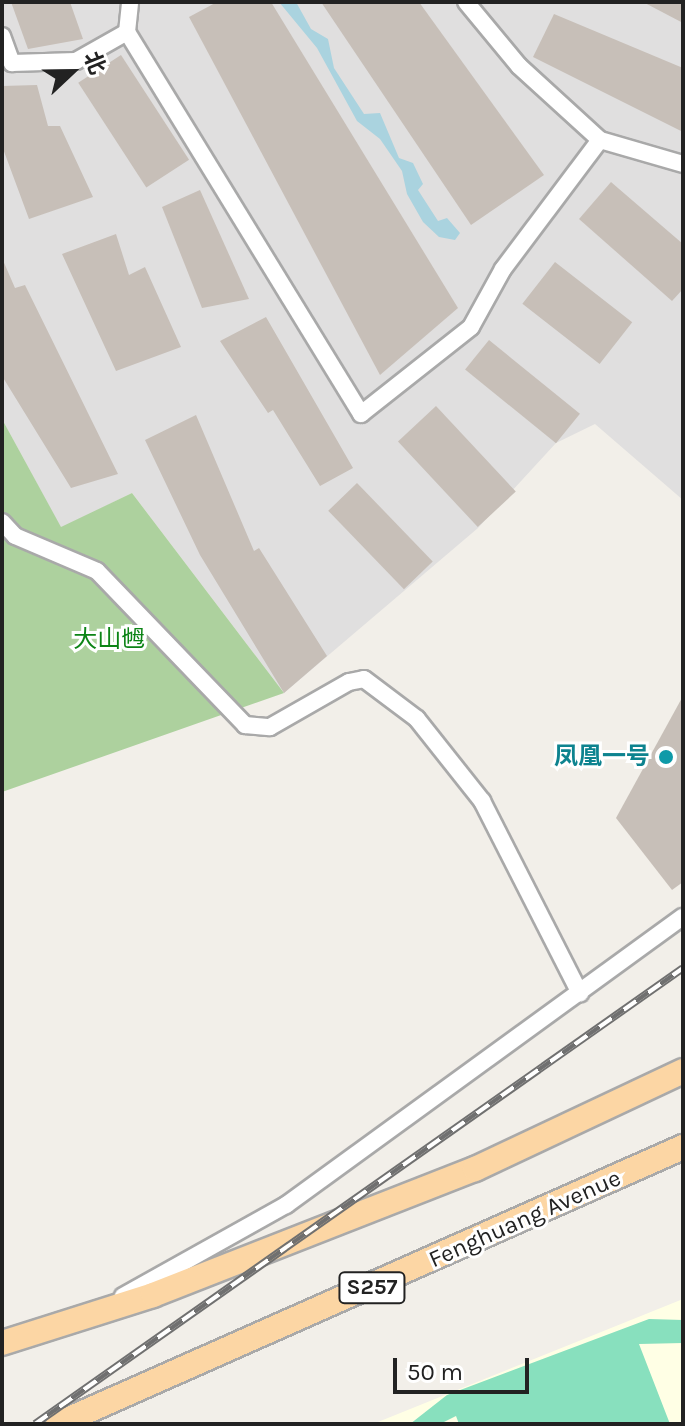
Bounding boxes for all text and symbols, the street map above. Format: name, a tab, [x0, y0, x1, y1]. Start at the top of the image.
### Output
north arrow	[32, 32, 112, 112]
text: 北	[78, 48, 110, 78]
park label: 大山乸	[73, 626, 145, 654]
place label: 凤凰一号	[554, 743, 650, 771]
marker: 凤凰一号	[657, 748, 675, 766]
street label: Fenghuang Avenue	[424, 1164, 626, 1274]
road number: S257	[338, 1270, 406, 1306]
scale bar	[397, 1342, 533, 1392]
text: 50 m	[407, 1358, 463, 1386]

